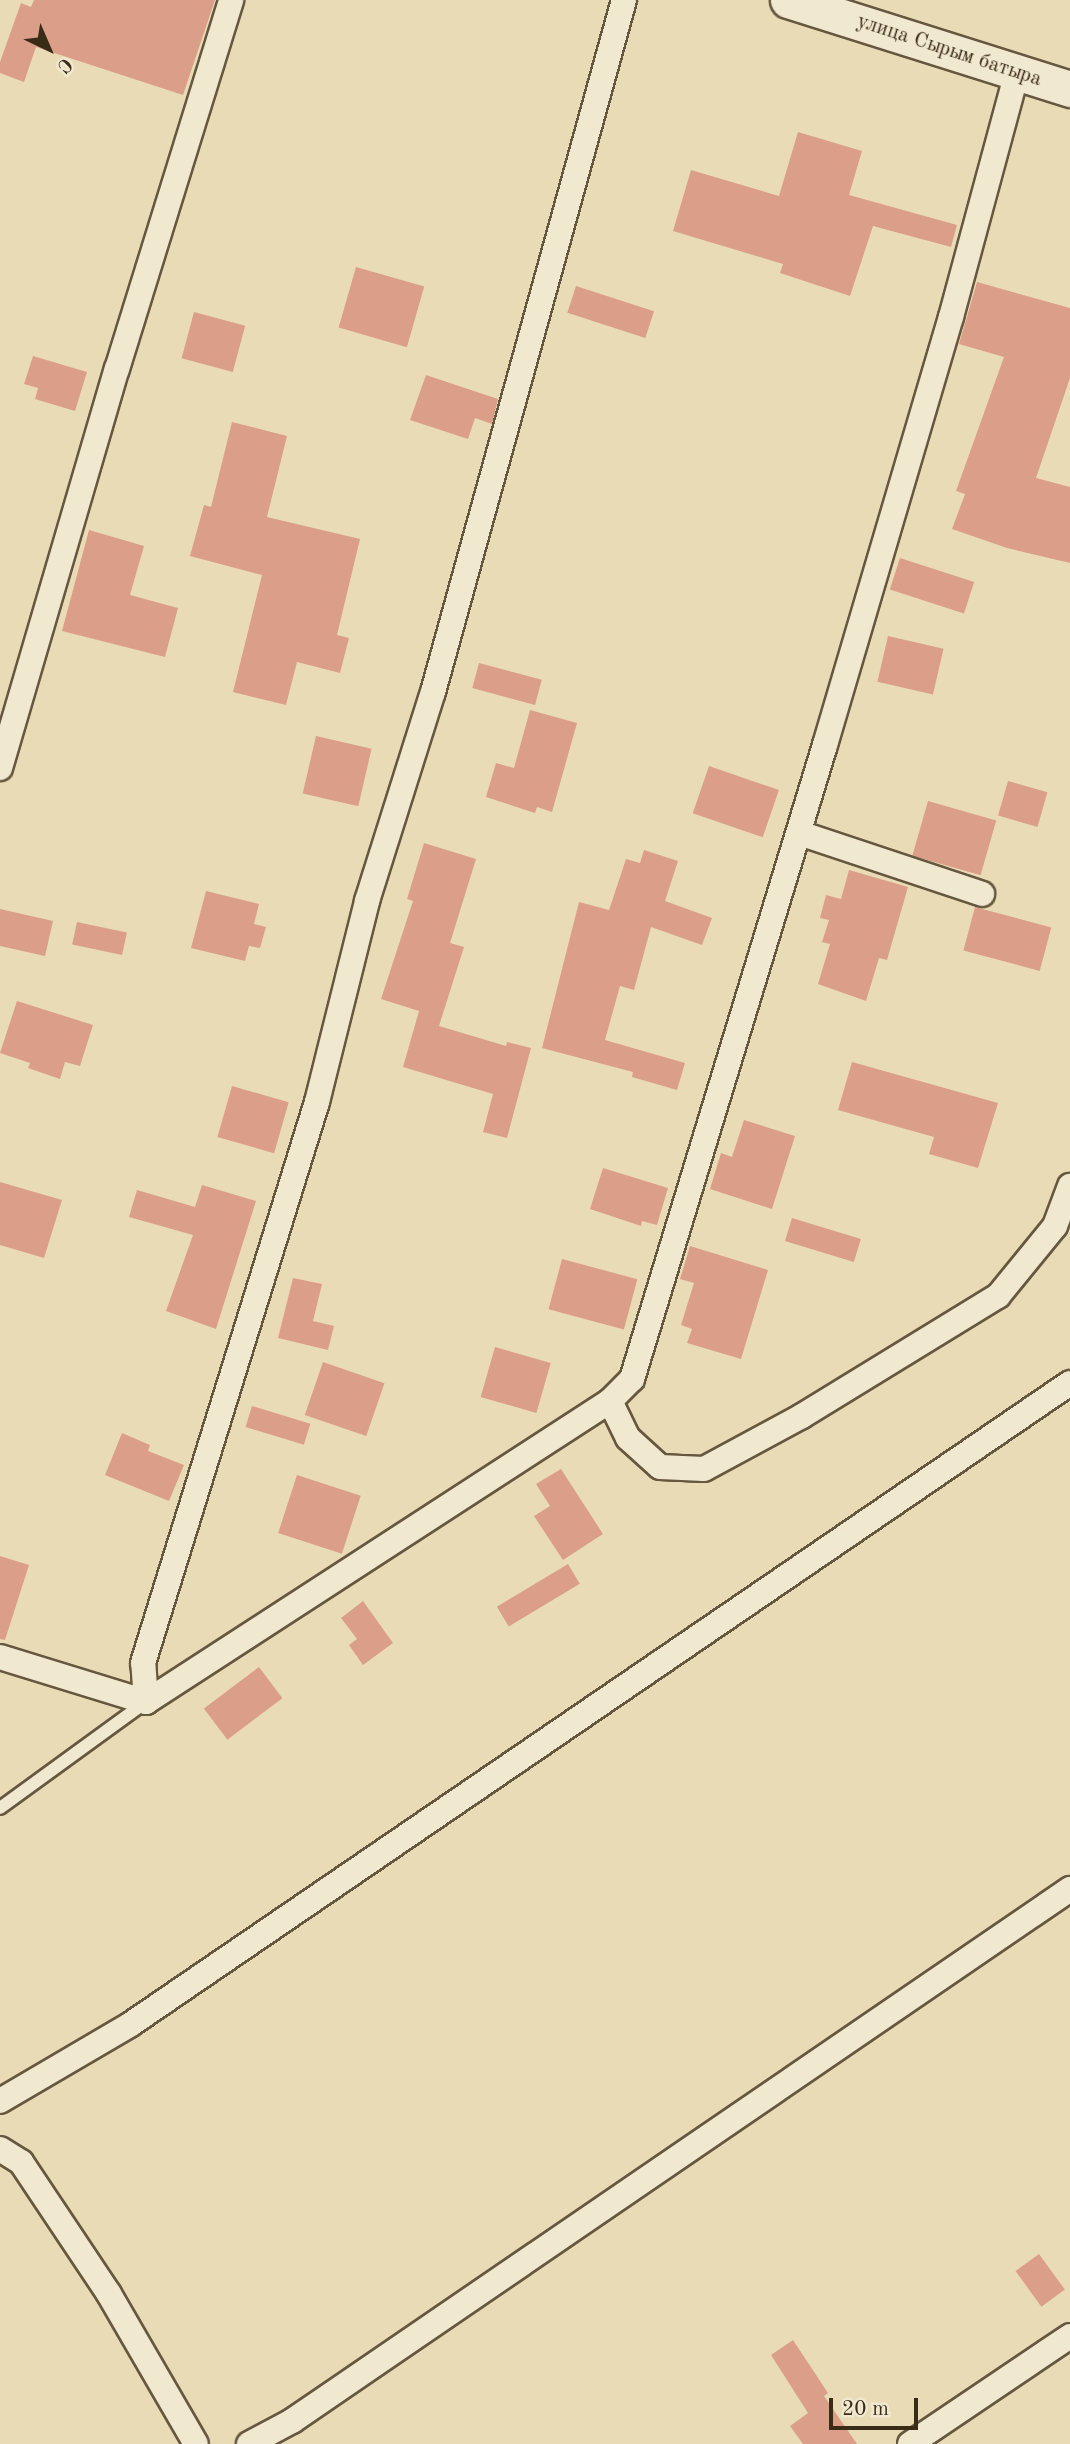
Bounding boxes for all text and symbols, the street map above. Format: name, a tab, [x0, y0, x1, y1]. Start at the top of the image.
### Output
street label: улица Сырым батыра	[853, 9, 1045, 93]
north arrow	[14, 14, 84, 84]
text: С	[53, 53, 75, 76]
scale bar	[832, 2384, 921, 2428]
text: 20 m	[842, 2399, 889, 2420]

